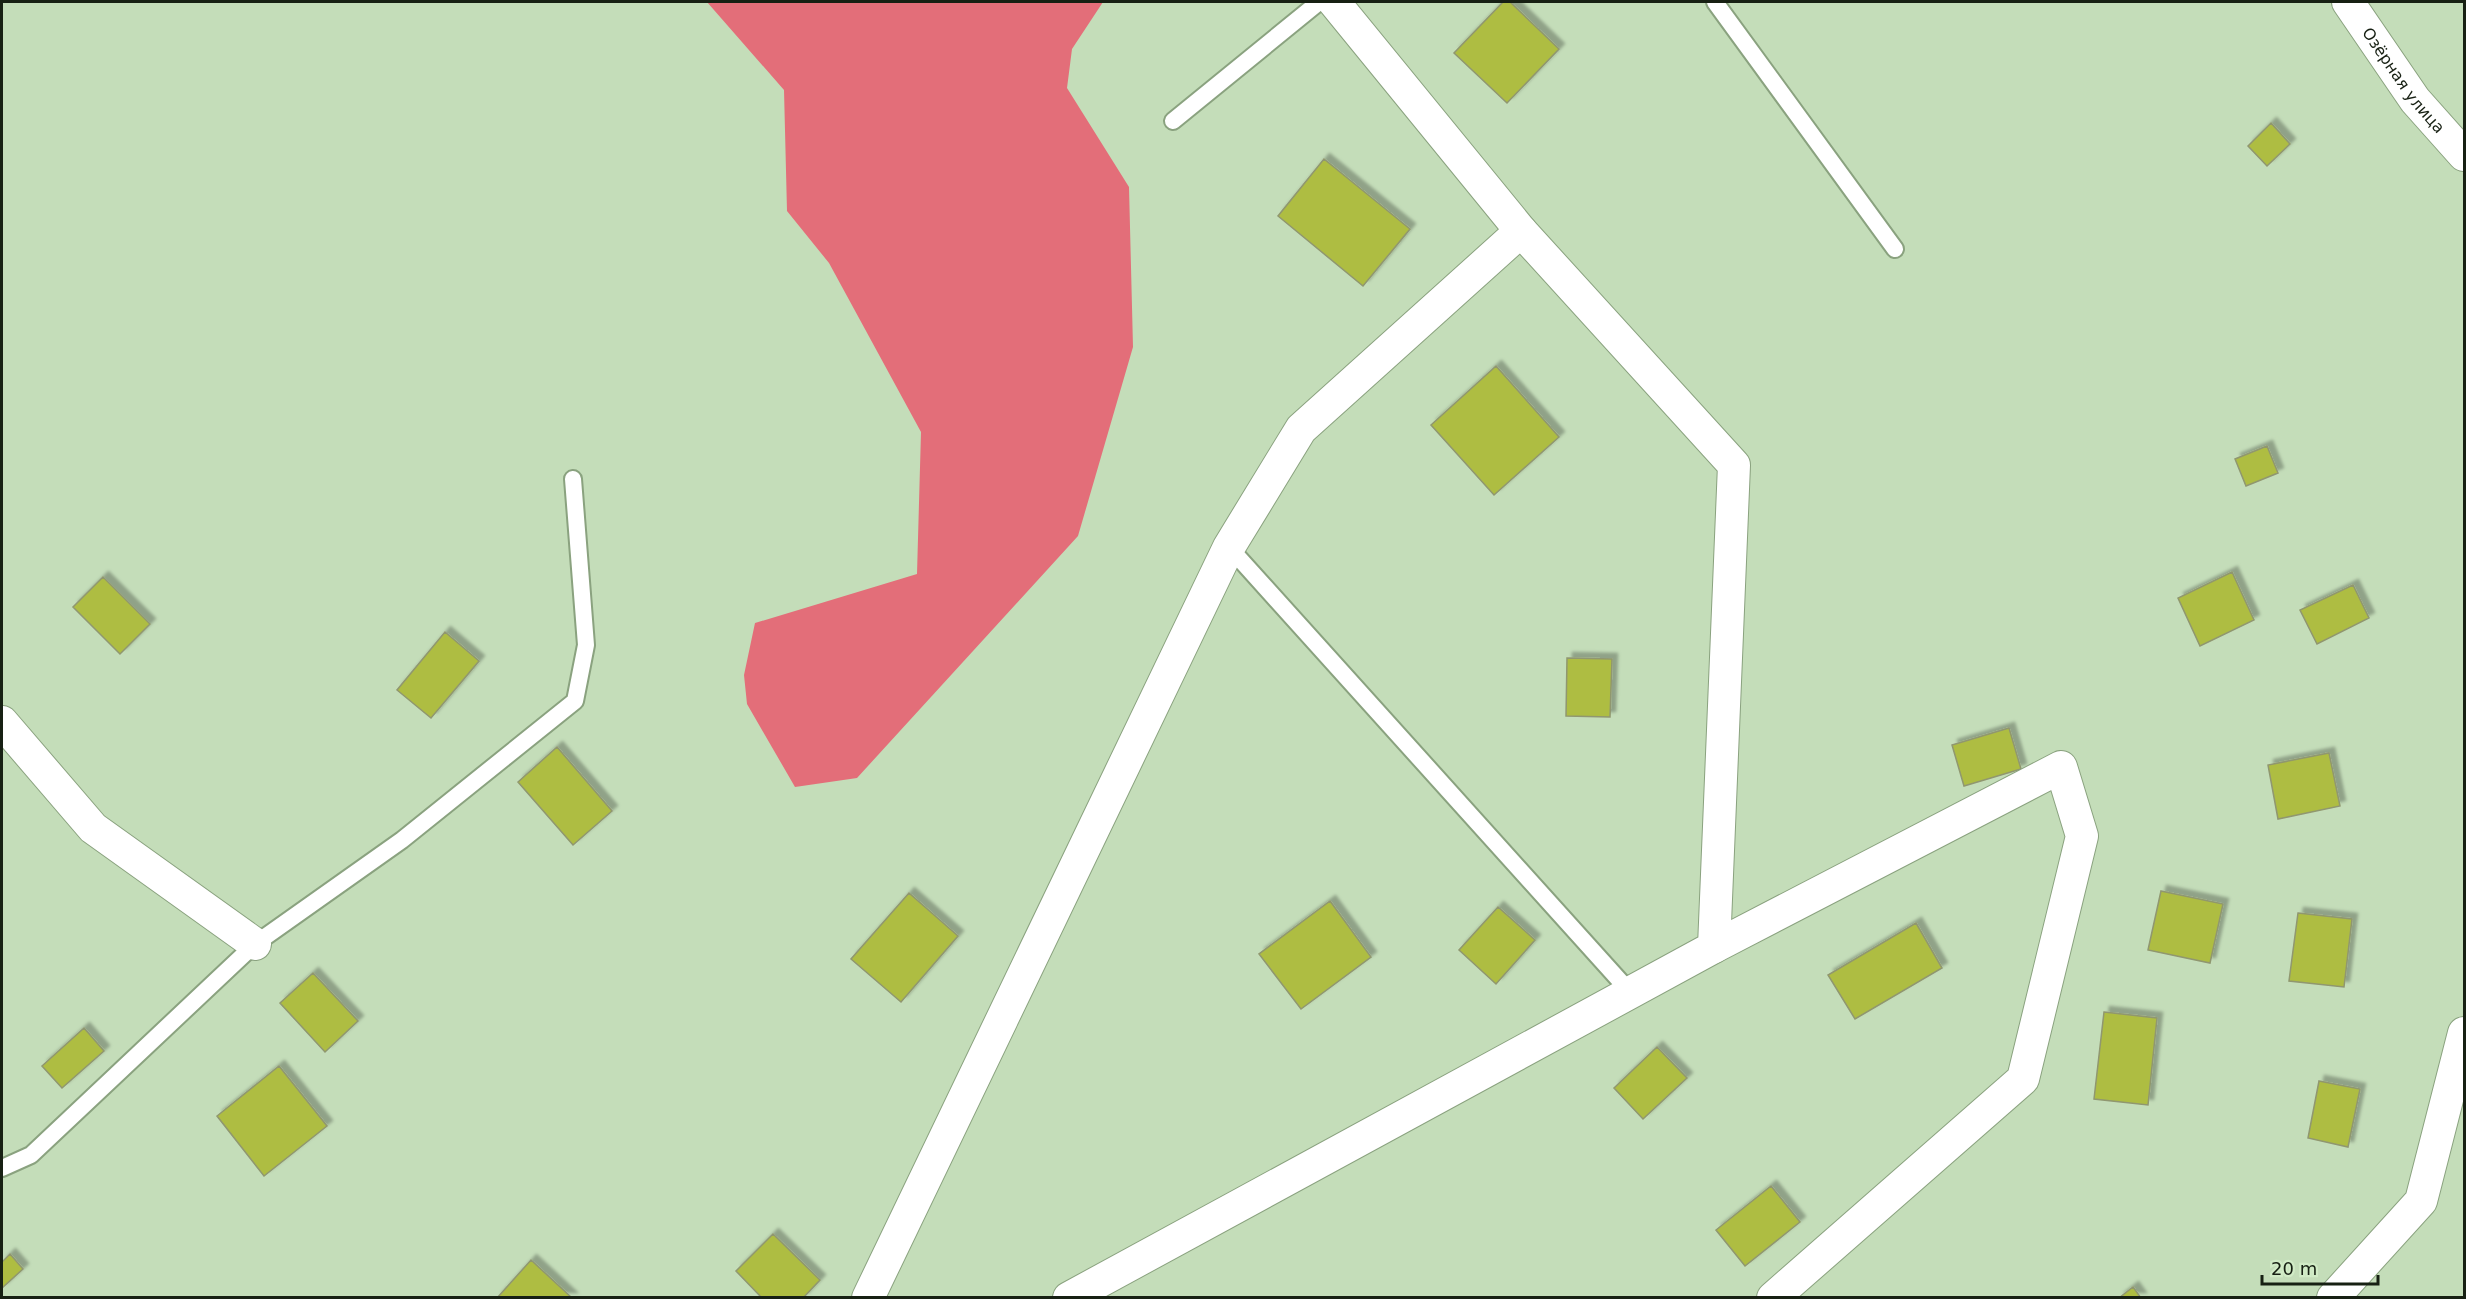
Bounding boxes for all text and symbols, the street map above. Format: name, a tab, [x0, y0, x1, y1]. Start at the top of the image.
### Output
street label: Озёрная улица	[2359, 23, 2449, 137]
scale bar	[2262, 1248, 2378, 1286]
text: 20 m	[2271, 1258, 2317, 1279]

